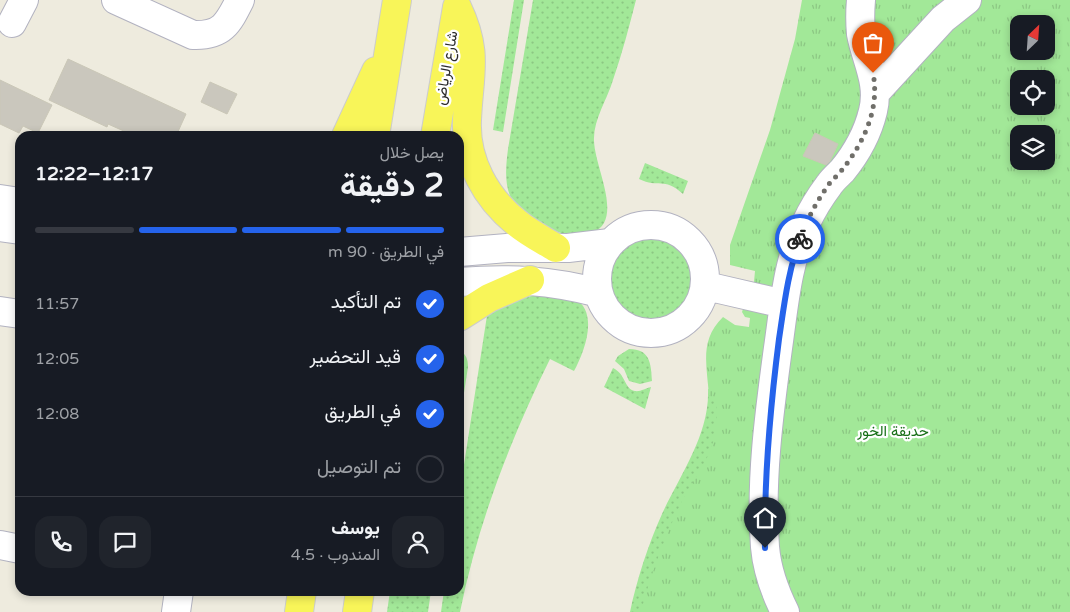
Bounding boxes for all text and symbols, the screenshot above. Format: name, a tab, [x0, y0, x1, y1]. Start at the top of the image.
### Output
north arrow	[1010, 15, 1055, 60]
map controls	[1010, 15, 1055, 170]
pin	[852, 22, 894, 73]
street label: شارع الرياض	[431, 29, 463, 107]
icon: bag	[859, 29, 887, 57]
button: locate	[1010, 70, 1055, 115]
button: layers	[1010, 125, 1055, 170]
text: يصل خلال	[380, 143, 444, 163]
text: 12:17–12:22	[35, 163, 153, 185]
text: 2 دقيقة	[340, 167, 444, 205]
courier	[775, 214, 825, 264]
icon: bike	[786, 225, 814, 253]
text: في الطريق · 90 m	[328, 242, 444, 262]
icon: check	[416, 290, 444, 318]
text: تم التأكيد	[331, 291, 401, 313]
text: 11:57	[35, 294, 79, 314]
icon: check	[416, 345, 444, 373]
text: قيد التحضير	[310, 346, 401, 368]
text: 12:05	[35, 349, 79, 369]
icon: check	[416, 400, 444, 428]
text: في الطريق	[324, 401, 401, 423]
text: 12:08	[35, 404, 79, 424]
park label: حديقة الخور	[856, 422, 929, 440]
text: تم التوصيل	[317, 456, 401, 478]
pin	[744, 497, 786, 548]
icon: home	[751, 504, 779, 532]
button: phone	[35, 516, 87, 568]
button: chat	[99, 516, 151, 568]
button: person	[392, 516, 444, 568]
text: يوسف	[331, 517, 380, 539]
text: المندوب · 4.5	[291, 545, 380, 565]

